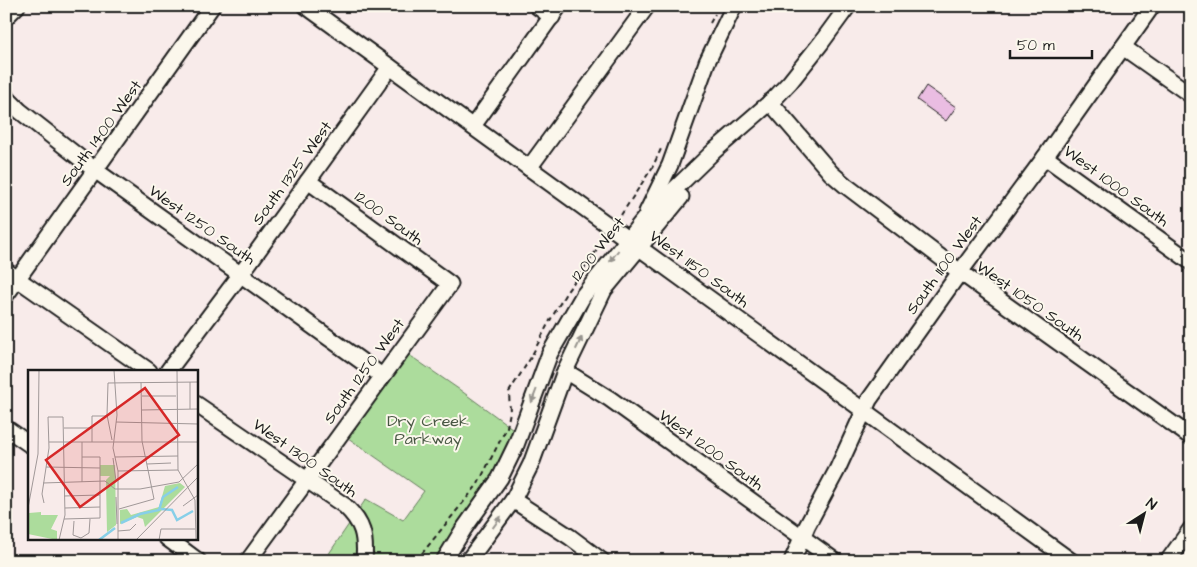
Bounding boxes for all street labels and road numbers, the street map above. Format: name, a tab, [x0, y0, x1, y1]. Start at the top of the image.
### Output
street label: South 1400 West	[55, 75, 147, 190]
street label: South 1325 West	[247, 116, 338, 229]
street label: West 1000 South	[1059, 140, 1173, 232]
street label: West 1250 South	[144, 180, 260, 270]
street label: 1200 South	[350, 186, 428, 250]
street label: South 1100 West	[901, 211, 988, 319]
street label: 1200 West	[566, 212, 630, 286]
street label: West 1150 South	[645, 225, 753, 313]
street label: West 1050 South	[972, 256, 1088, 346]
street label: South 1250 West	[318, 313, 410, 428]
street label: West 1200 South	[654, 405, 768, 495]
street label: West 1300 South	[248, 414, 362, 502]

